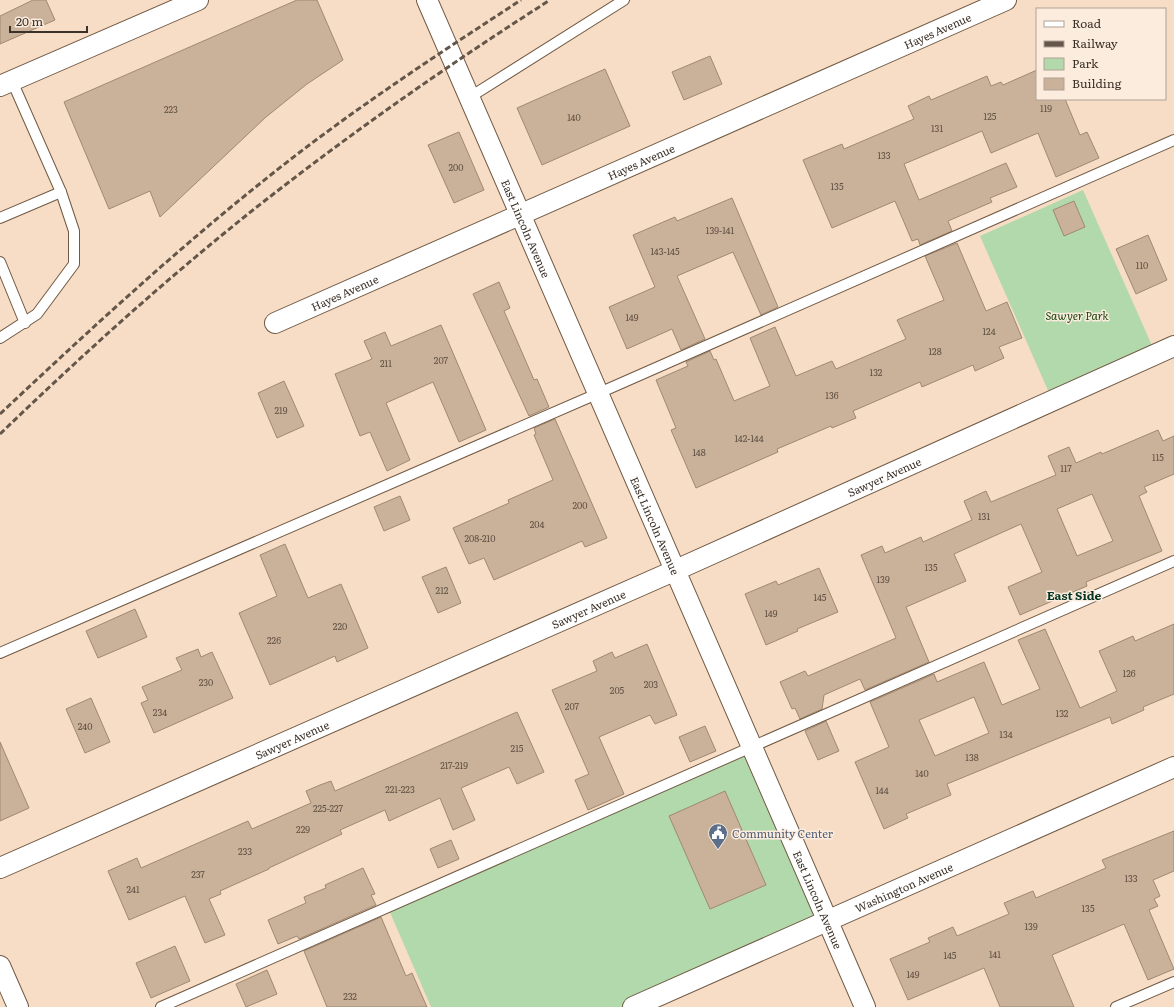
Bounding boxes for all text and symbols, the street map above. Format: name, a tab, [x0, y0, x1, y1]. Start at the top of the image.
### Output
scale bar	[10, 8, 87, 34]
street label: Hayes Avenue	[901, 8, 974, 52]
legend	[1036, 8, 1166, 100]
text: 20 m	[16, 12, 43, 30]
text: Road	[1072, 14, 1102, 32]
text: Railway	[1072, 34, 1118, 52]
text: Park	[1072, 54, 1099, 72]
text: Building	[1072, 74, 1122, 92]
house number: 119	[1040, 101, 1052, 115]
house number: 223	[164, 102, 178, 116]
house number: 125	[984, 109, 997, 123]
house number: 140	[567, 110, 581, 124]
house number: 131	[931, 121, 943, 135]
street label: Hayes Avenue	[605, 139, 677, 183]
house number: 133	[877, 148, 891, 162]
house number: 200	[449, 160, 463, 174]
street label: East Lincoln Avenue	[498, 177, 555, 280]
house number: 135	[830, 179, 844, 193]
house number: 139-141	[706, 223, 735, 237]
house number: 143-145	[650, 244, 680, 258]
house number: 110	[1136, 258, 1148, 272]
street label: Hayes Avenue	[308, 270, 381, 314]
park label: Sawyer Park	[1045, 307, 1109, 323]
house number: 149	[626, 310, 639, 324]
house number: 124	[982, 324, 996, 338]
house number: 128	[928, 344, 942, 358]
house number: 207	[434, 353, 449, 367]
house number: 211	[380, 356, 392, 370]
house number: 132	[870, 365, 883, 379]
house number: 136	[825, 388, 839, 402]
house number: 219	[275, 403, 288, 417]
house number: 142-144	[734, 431, 764, 445]
house number: 148	[692, 445, 706, 459]
house number: 115	[1152, 450, 1164, 464]
street label: Sawyer Avenue	[845, 453, 924, 500]
house number: 117	[1060, 461, 1072, 475]
street label: East Lincoln Avenue	[627, 474, 684, 577]
house number: 200	[573, 498, 587, 512]
house number: 131	[978, 509, 990, 523]
house number: 204	[530, 517, 544, 531]
house number: 208-210	[465, 531, 495, 545]
house number: 135	[924, 560, 938, 574]
house number: 139	[876, 572, 890, 586]
house number: 212	[436, 583, 449, 597]
street label: Sawyer Avenue	[549, 585, 628, 632]
district label: East Side	[1047, 586, 1102, 604]
house number: 145	[814, 590, 827, 604]
house number: 149	[765, 606, 778, 620]
house number: 220	[333, 619, 347, 633]
house number: 226	[267, 633, 281, 647]
house number: 126	[1122, 666, 1136, 680]
house number: 230	[199, 675, 213, 689]
house number: 203	[644, 677, 658, 691]
house number: 205	[610, 683, 625, 697]
house number: 207	[565, 699, 580, 713]
house number: 234	[153, 705, 167, 719]
house number: 132	[1056, 706, 1069, 720]
street label: Sawyer Avenue	[252, 716, 332, 763]
house number: 240	[78, 719, 92, 733]
house number: 134	[999, 727, 1013, 741]
house number: 215	[511, 741, 524, 755]
house number: 138	[965, 750, 979, 764]
house number: 217-219	[440, 758, 468, 772]
house number: 140	[915, 766, 929, 780]
house number: 221-223	[385, 782, 415, 796]
house number: 144	[875, 783, 889, 797]
house number: 225-227	[313, 801, 343, 815]
house number: 229	[296, 822, 310, 836]
public building icon: Community Center	[707, 822, 729, 850]
place label: Community Center	[732, 825, 834, 841]
house number: 233	[238, 844, 252, 858]
street label: East Lincoln Avenue	[790, 848, 847, 952]
street label: Washington Avenue	[852, 858, 956, 916]
house number: 237	[191, 867, 205, 881]
house number: 133	[1124, 871, 1138, 885]
house number: 241	[126, 882, 140, 896]
house number: 135	[1081, 901, 1095, 915]
house number: 139	[1024, 919, 1038, 933]
house number: 141	[989, 947, 1001, 961]
house number: 145	[944, 948, 957, 962]
house number: 149	[907, 967, 920, 981]
house number: 232	[343, 989, 357, 1003]

